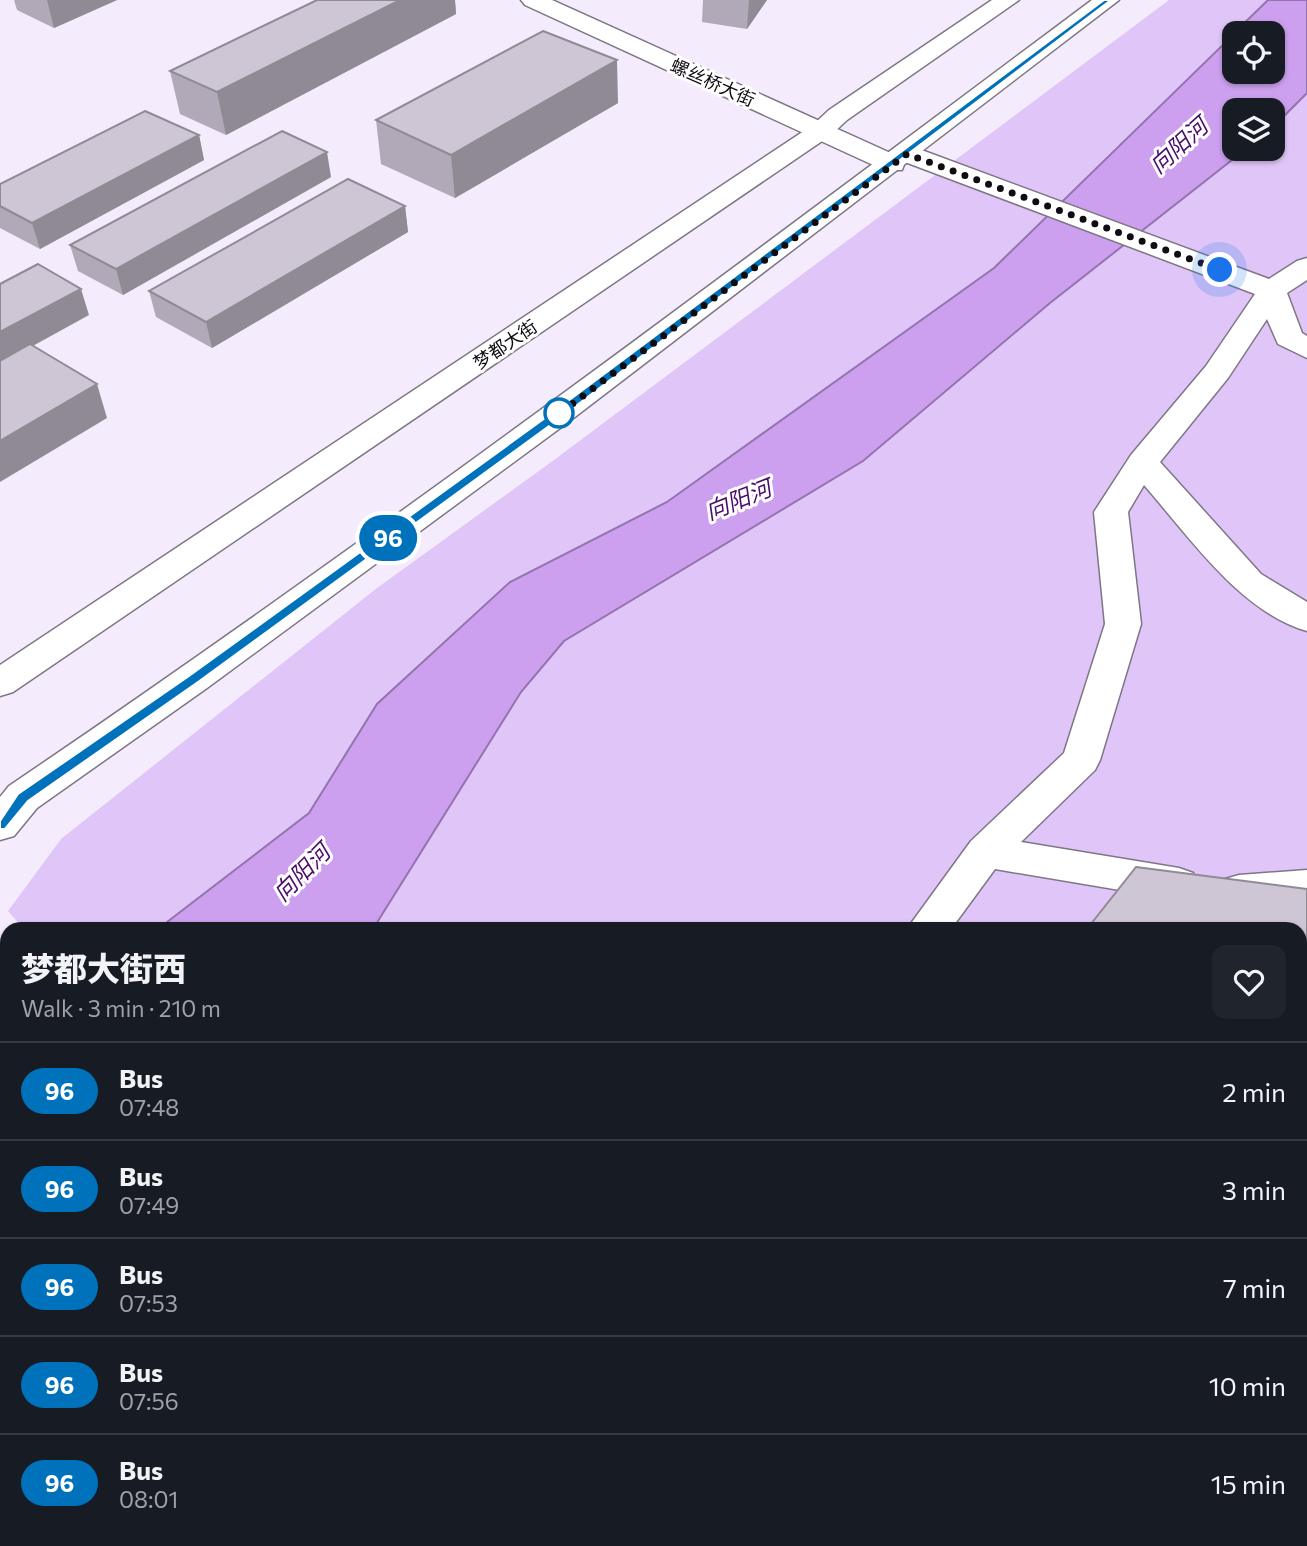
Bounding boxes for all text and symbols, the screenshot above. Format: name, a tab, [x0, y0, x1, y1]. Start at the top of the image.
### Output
map controls	[1222, 21, 1285, 161]
button: locate	[1222, 21, 1285, 84]
street label: 螺丝桥大街	[667, 54, 759, 110]
button: layers	[1222, 98, 1285, 161]
water label: 向阳河	[1143, 109, 1216, 178]
your location	[1202, 252, 1237, 287]
street label: 梦都大街	[469, 315, 541, 373]
unlabelled marker	[544, 398, 574, 428]
water label: 向阳河	[701, 472, 779, 525]
line badge: 96	[356, 515, 420, 561]
text: 96	[373, 523, 403, 552]
water label: 向阳河	[267, 835, 338, 906]
button: heart	[1212, 945, 1286, 1019]
text: 梦都大街西	[21, 947, 186, 988]
text: Walk · 3 min · 210 m	[21, 994, 221, 1022]
text: Bus	[119, 1062, 163, 1093]
text: 96	[45, 1076, 74, 1105]
text: 2 min	[1222, 1076, 1286, 1107]
text: 07:48	[119, 1093, 179, 1121]
text: Bus	[119, 1160, 163, 1191]
text: 96	[45, 1174, 74, 1203]
text: 3 min	[1222, 1174, 1286, 1205]
text: 07:49	[119, 1191, 179, 1219]
text: Bus	[119, 1258, 163, 1289]
text: 96	[45, 1272, 74, 1301]
text: 7 min	[1223, 1272, 1286, 1303]
text: 07:53	[119, 1289, 178, 1317]
text: Bus	[119, 1356, 163, 1387]
text: 96	[45, 1370, 74, 1399]
text: 10 min	[1209, 1370, 1286, 1401]
text: 07:56	[119, 1387, 179, 1415]
text: Bus	[119, 1454, 163, 1485]
text: 96	[45, 1468, 74, 1497]
text: 15 min	[1211, 1468, 1286, 1499]
text: 08:01	[119, 1485, 178, 1513]

